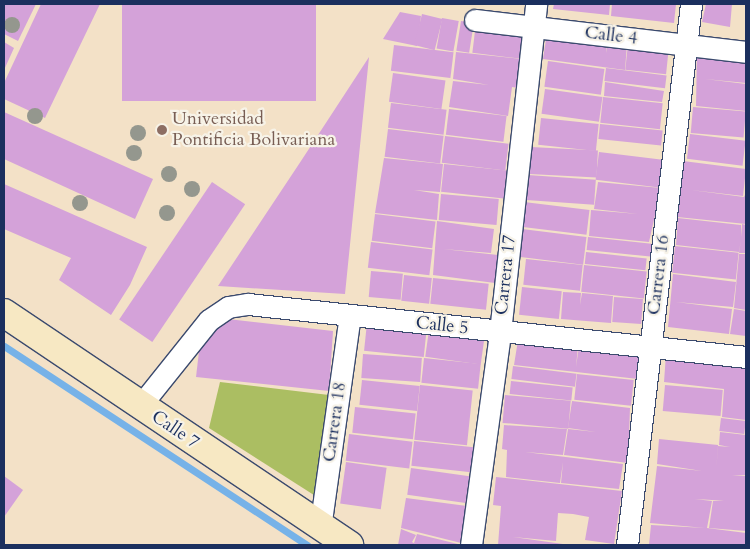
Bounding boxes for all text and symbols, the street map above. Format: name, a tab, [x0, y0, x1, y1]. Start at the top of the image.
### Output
street label: Calle 4	[583, 22, 639, 50]
place label: Universidad Pontificia Bolivariana	[172, 109, 335, 152]
marker: Universidad Pontificia Bolivariana	[156, 124, 168, 136]
street label: Carrera 17	[491, 234, 521, 316]
street label: Carrera 16	[643, 234, 675, 316]
street label: Calle 5	[415, 312, 469, 340]
street label: Carrera 18	[319, 381, 351, 463]
street label: Calle 7	[147, 406, 203, 454]

